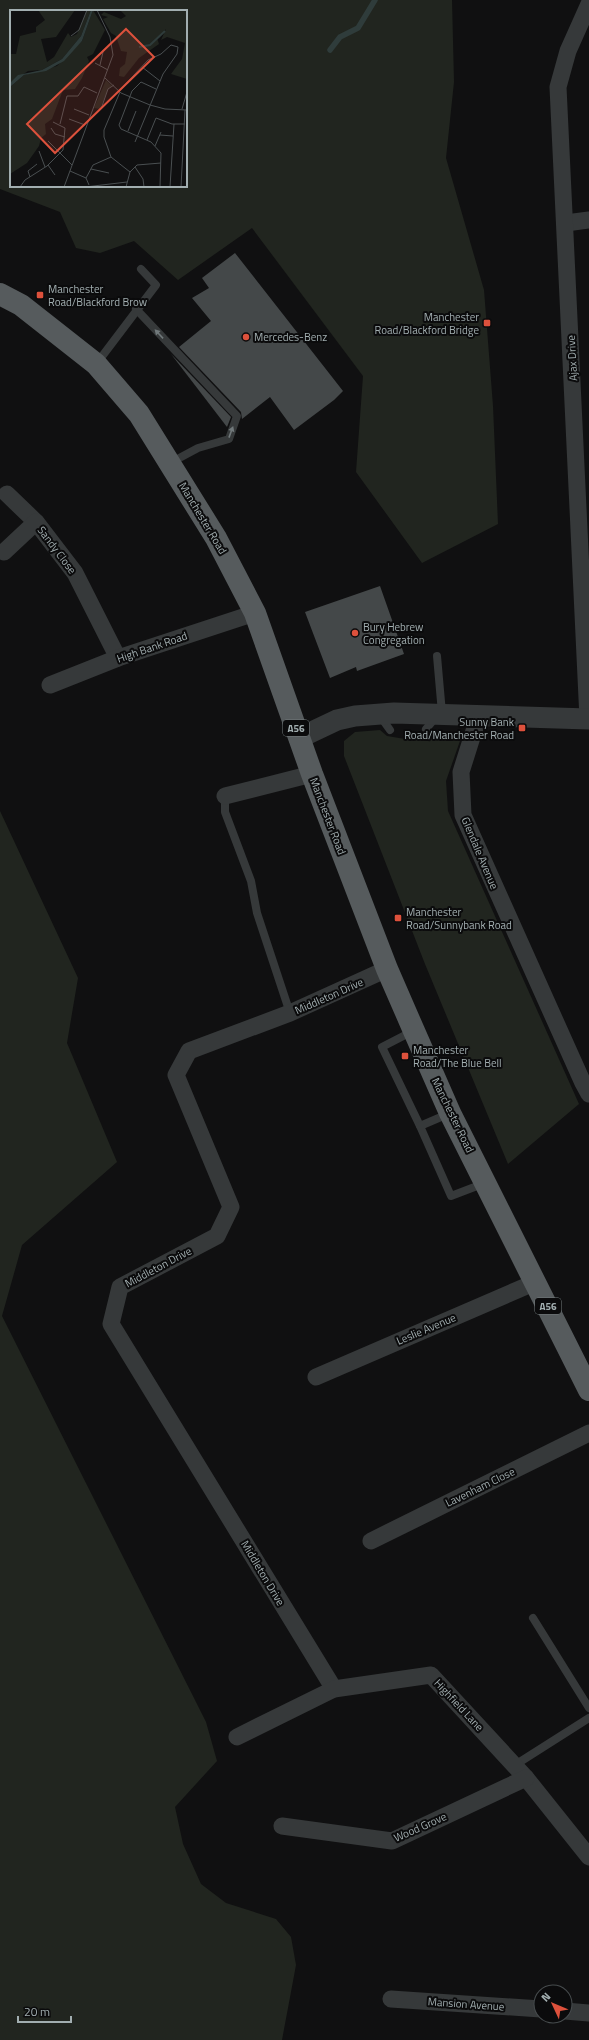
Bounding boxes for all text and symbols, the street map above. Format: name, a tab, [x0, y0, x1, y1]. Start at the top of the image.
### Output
inset map	[10, 10, 187, 187]
place label: Manchester Road/Blackford Brow	[48, 281, 148, 310]
marker: Manchester Road/Blackford Brow	[35, 290, 45, 300]
place label: Manchester Road/Blackford Bridge	[374, 309, 479, 338]
marker: Manchester Road/Blackford Bridge	[482, 318, 492, 328]
one-way arrow	[154, 329, 164, 339]
place label: Mercedes-Benz	[254, 329, 327, 345]
marker: Mercedes-Benz	[241, 332, 251, 342]
street label: Ajax Drive	[563, 334, 581, 381]
one-way arrow	[228, 426, 234, 438]
street label: Manchester Road	[175, 479, 231, 557]
street label: Sandy Close	[34, 523, 80, 578]
place label: Bury Hebrew Congregation	[363, 619, 425, 648]
street label: High Bank Road	[115, 627, 190, 667]
marker: Bury Hebrew Congregation	[350, 628, 360, 638]
place label: Sunny Bank Road/Manchester Road	[404, 714, 515, 743]
road number: A56	[283, 720, 309, 736]
marker: Sunny Bank Road/Manchester Road	[517, 723, 527, 733]
street label: Manchester Road	[306, 775, 350, 857]
street label: Glendale Avenue	[458, 814, 503, 892]
place label: Manchester Road/Sunnybank Road	[406, 904, 512, 933]
marker: Manchester Road/Sunnybank Road	[393, 913, 403, 923]
street label: Middleton Drive	[292, 974, 366, 1018]
place label: Manchester Road/The Blue Bell	[413, 1042, 502, 1071]
marker: Manchester Road/The Blue Bell	[400, 1051, 410, 1061]
street label: Manchester Road	[428, 1075, 478, 1155]
street label: Middleton Drive	[122, 1242, 195, 1291]
road number: A56	[535, 1298, 561, 1314]
street label: Leslie Avenue	[394, 1309, 459, 1349]
street label: Lavenham Close	[443, 1463, 518, 1511]
street label: Middleton Drive	[237, 1537, 289, 1609]
street label: Highfield Lane	[431, 1675, 488, 1735]
street label: Wood Grove	[391, 1808, 449, 1846]
north arrow	[533, 1984, 573, 2024]
text: N	[537, 1989, 554, 2005]
street label: Mansion Avenue	[427, 1993, 505, 2015]
scale bar	[18, 1998, 71, 2024]
text: 20 m	[24, 2002, 50, 2021]

